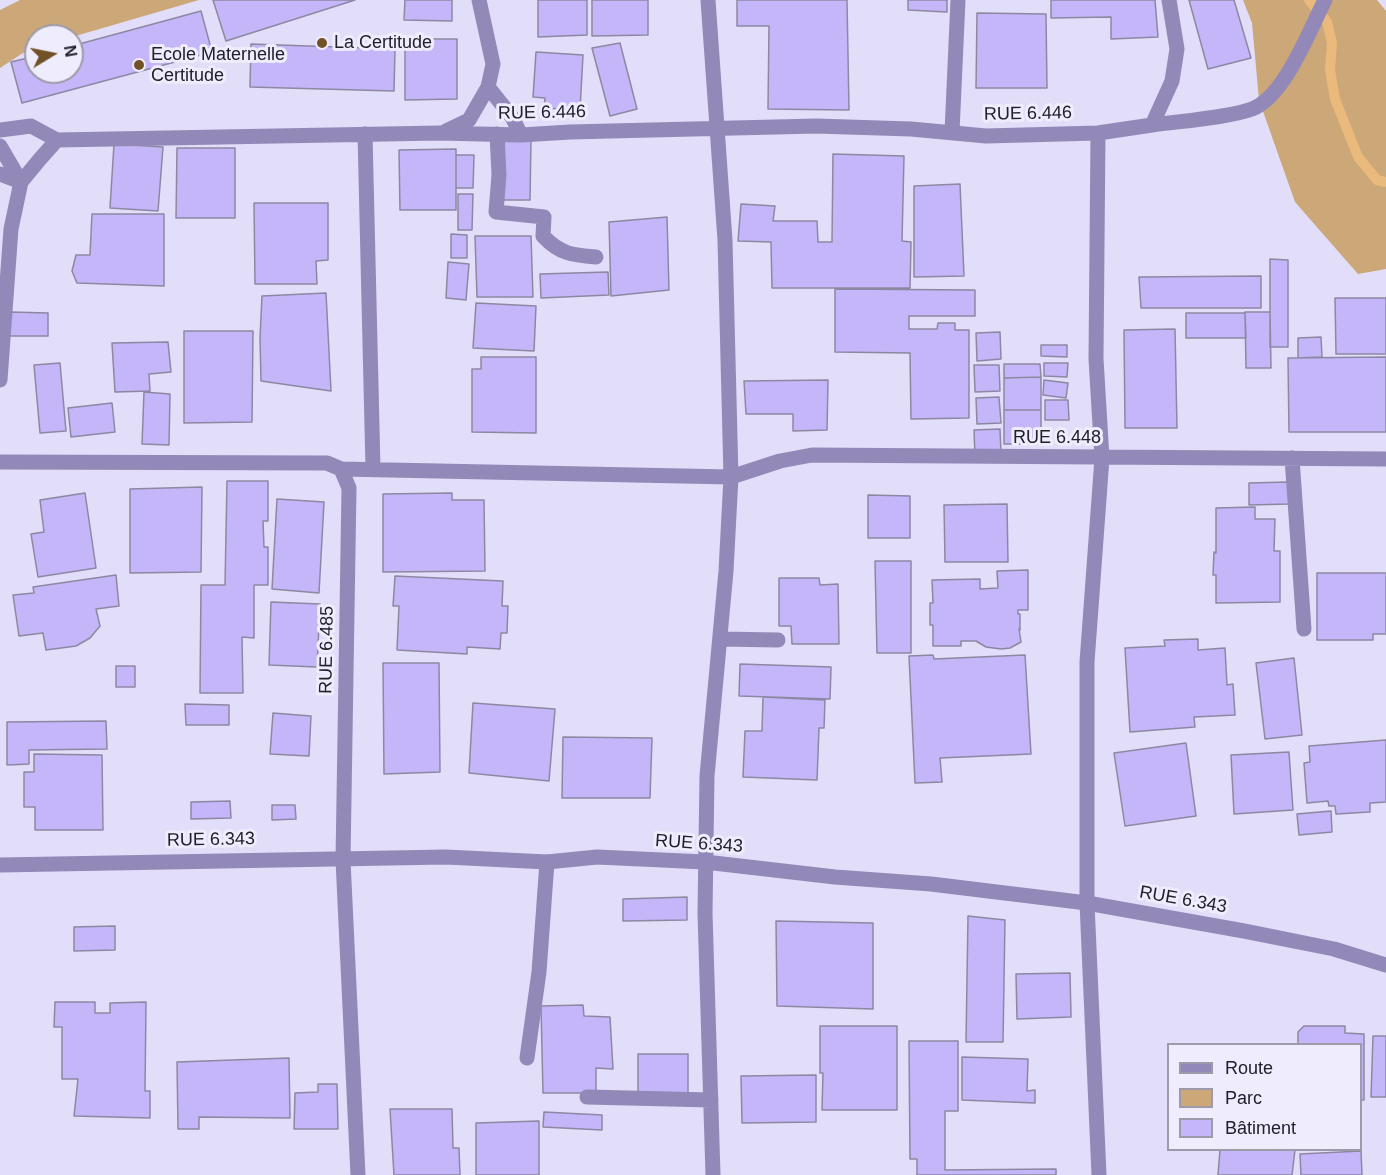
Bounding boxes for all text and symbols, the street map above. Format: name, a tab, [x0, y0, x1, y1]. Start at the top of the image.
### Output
north arrow	[24, 24, 84, 84]
place label: La Certitude	[334, 32, 432, 54]
marker: La Certitude	[315, 36, 329, 50]
text: N	[61, 44, 80, 58]
place label: Ecole Maternelle Certitude	[151, 44, 285, 86]
marker: Ecole Maternelle Certitude	[132, 58, 146, 72]
street label: RUE 6.446	[498, 101, 586, 125]
street label: RUE 6.446	[984, 102, 1072, 126]
street label: RUE 6.448	[1013, 427, 1101, 449]
street label: RUE 6.485	[315, 606, 339, 694]
street label: RUE 6.343	[167, 828, 255, 852]
street label: RUE 6.343	[654, 830, 744, 858]
street label: RUE 6.343	[1138, 882, 1228, 918]
legend	[1167, 1043, 1362, 1151]
text: Route	[1225, 1058, 1273, 1078]
text: Parc	[1225, 1088, 1262, 1108]
text: Bâtiment	[1225, 1118, 1296, 1138]

